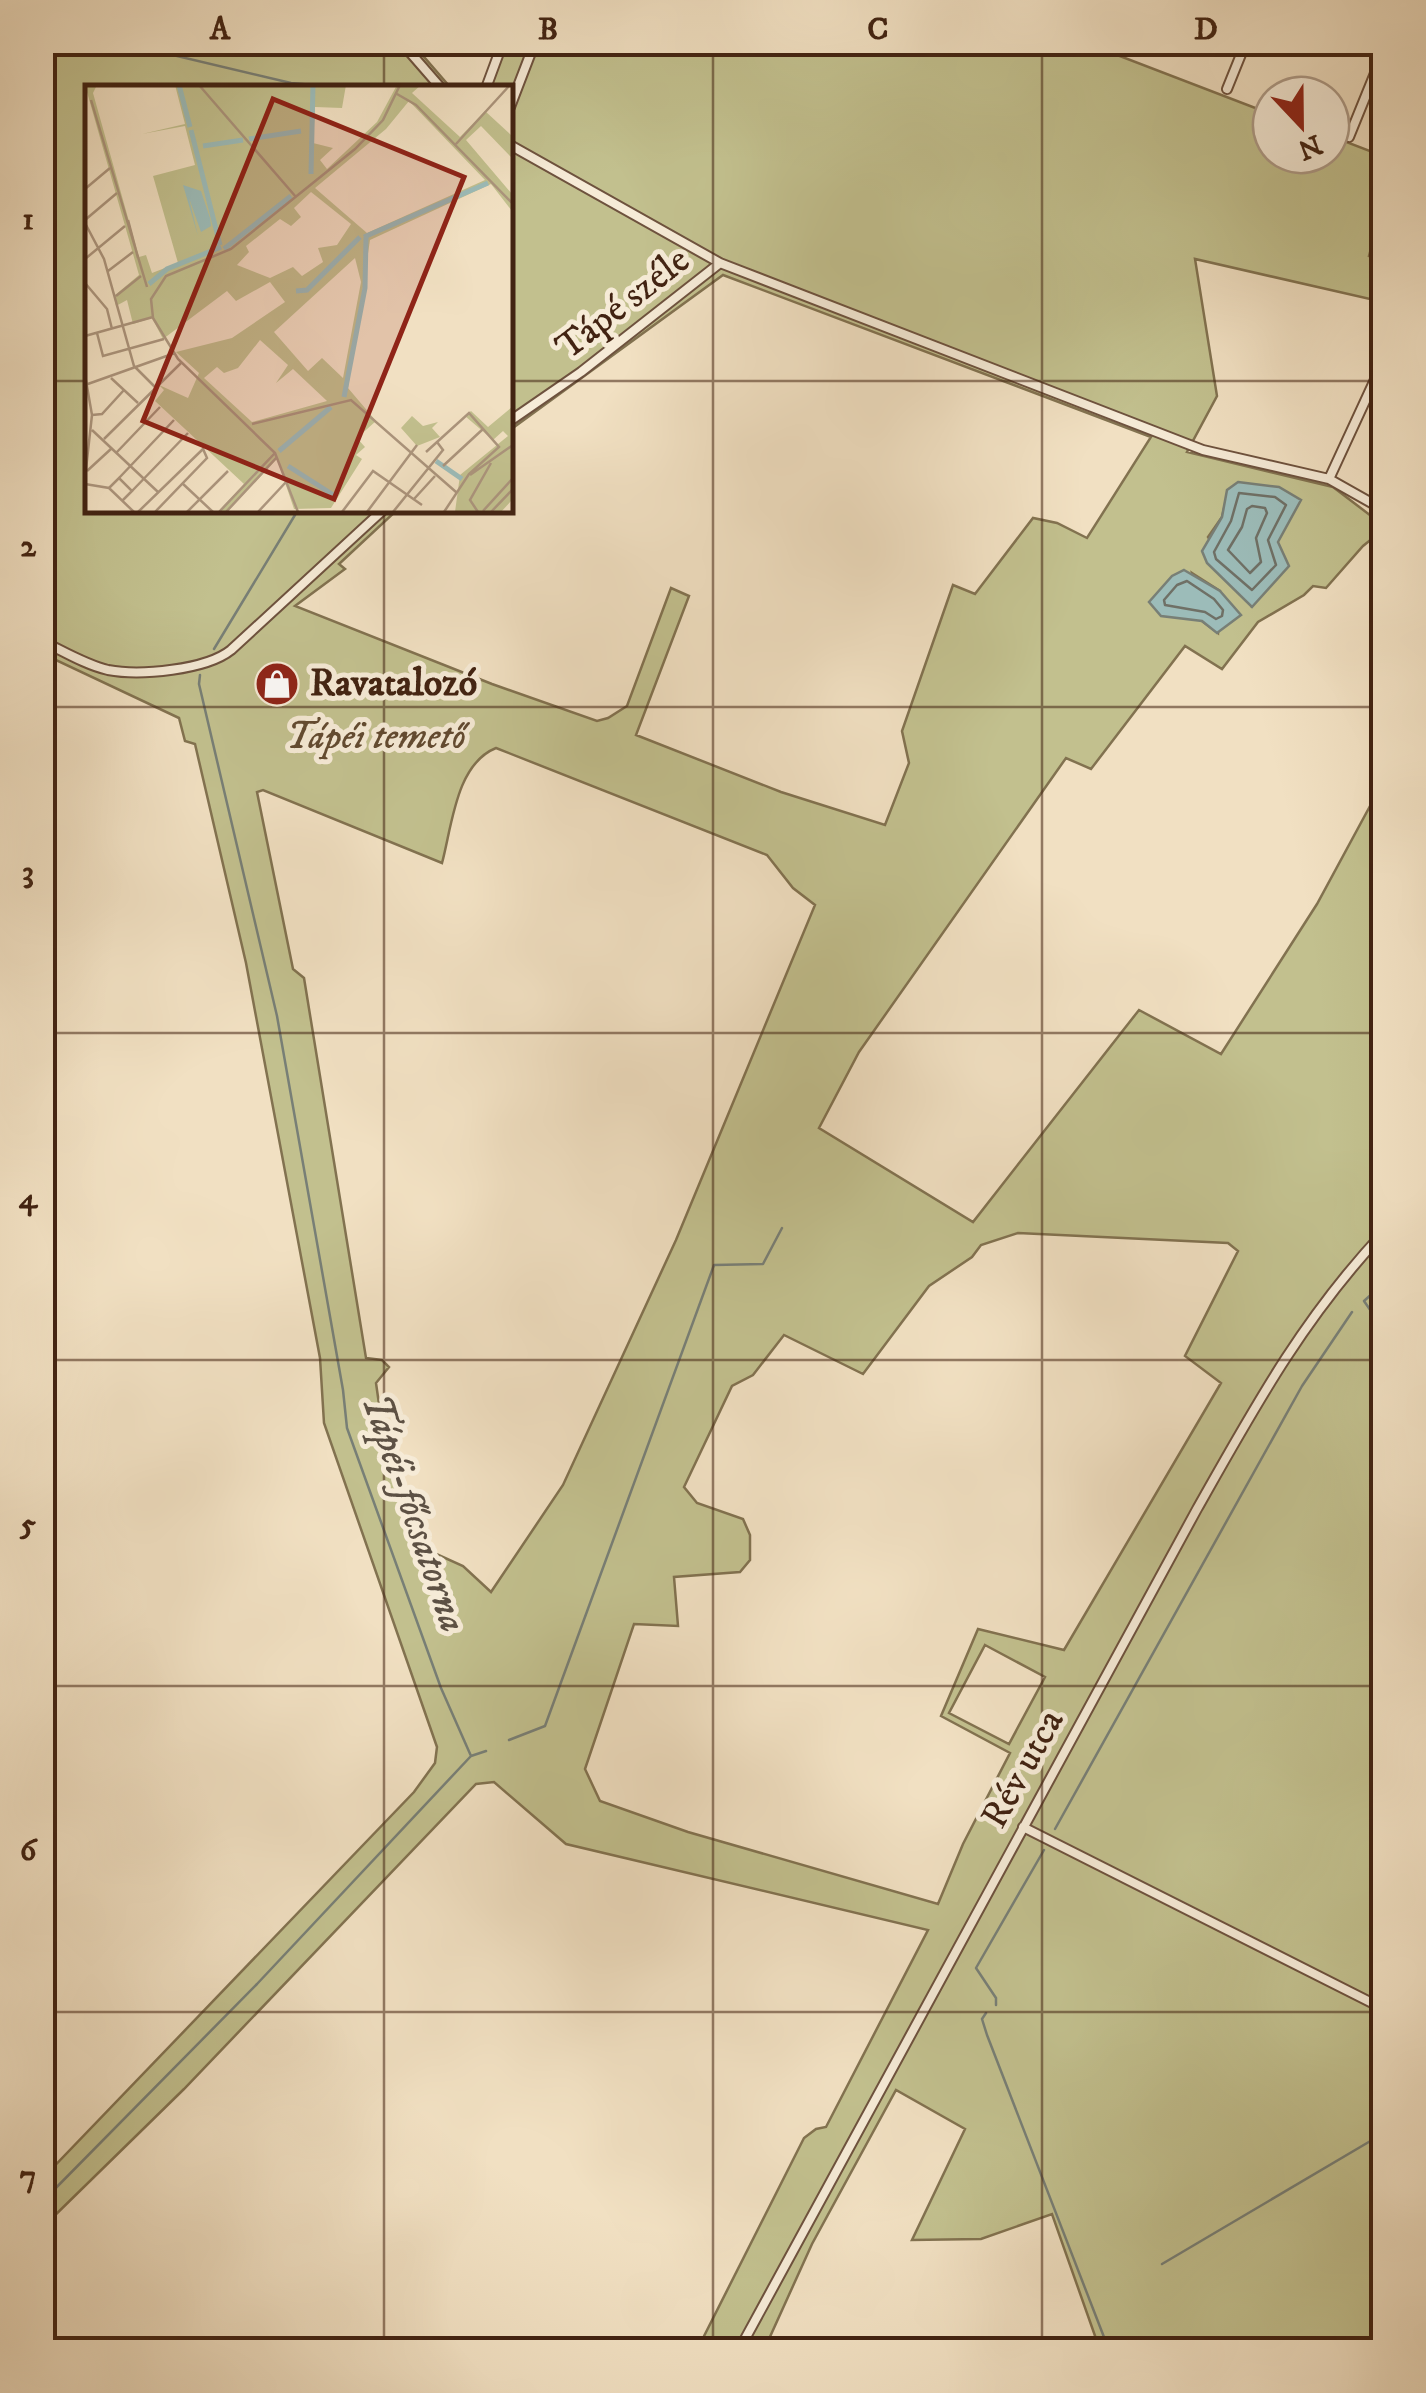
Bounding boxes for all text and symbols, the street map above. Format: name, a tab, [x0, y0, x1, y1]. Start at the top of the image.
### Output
text: A	[209, 10, 232, 50]
text: B	[538, 10, 558, 50]
text: C	[867, 10, 889, 50]
text: D	[1194, 10, 1218, 50]
north arrow	[1251, 75, 1351, 175]
inset map	[85, 85, 512, 512]
text: N	[1293, 126, 1327, 167]
text: 1	[22, 200, 34, 240]
street label: Tápé széle	[546, 237, 700, 371]
text: 2	[20, 527, 36, 567]
place label: Ravatalozó	[310, 660, 477, 708]
shop icon: Ravatalozó	[254, 661, 300, 707]
park label: Tápéi temető	[286, 713, 471, 761]
text: 3	[22, 853, 34, 893]
text: 4	[19, 1179, 39, 1219]
water label: Tápéi-főcsatorna	[349, 1387, 477, 1639]
text: 5	[19, 1505, 36, 1545]
street label: Rév utca	[971, 1701, 1075, 1837]
text: 6	[20, 1831, 39, 1871]
text: 7	[20, 2157, 36, 2197]

